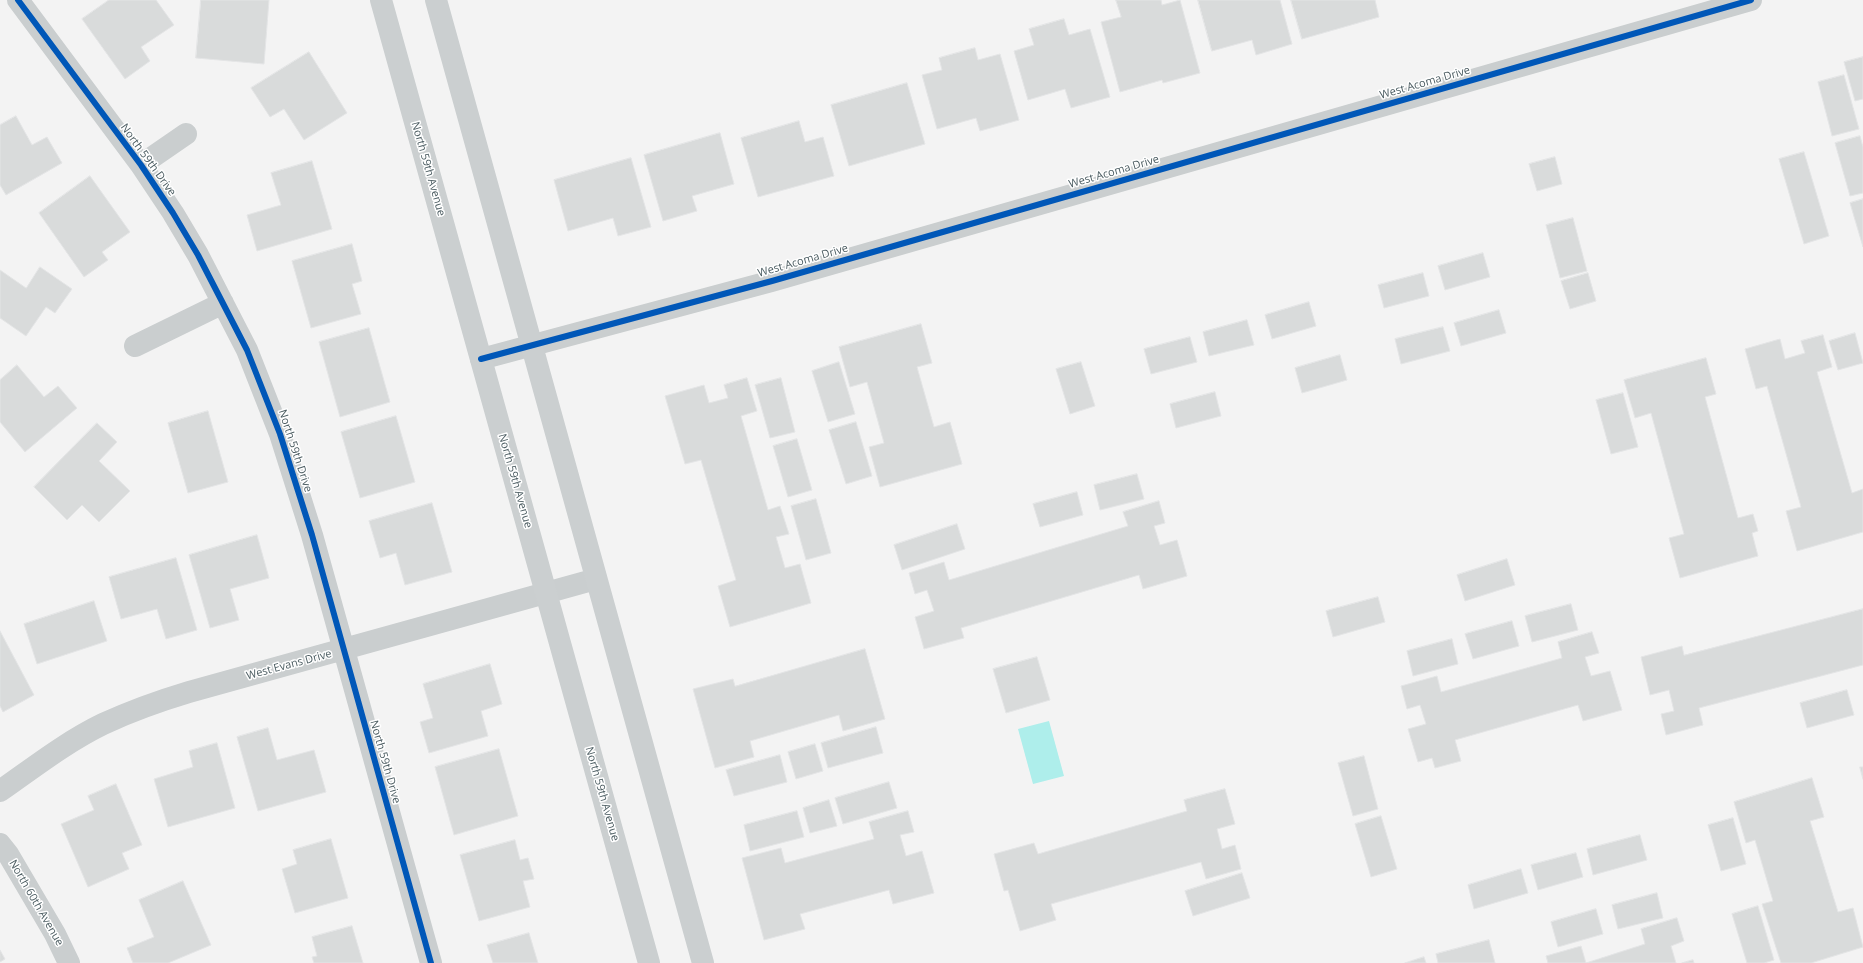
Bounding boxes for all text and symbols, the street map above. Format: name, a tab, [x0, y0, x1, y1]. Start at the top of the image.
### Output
street label: West Acoma Drive	[1378, 64, 1472, 102]
street label: North 59th Avenue	[408, 120, 448, 218]
street label: North 59th Drive	[117, 121, 179, 199]
street label: West Acoma Drive	[1067, 153, 1161, 191]
street label: West Acoma Drive	[756, 242, 850, 280]
street label: North 59th Drive	[275, 408, 315, 494]
street label: North 59th Avenue	[495, 432, 535, 530]
street label: West Evans Drive	[245, 647, 333, 683]
street label: North 59th Drive	[367, 719, 403, 805]
street label: North 59th Avenue	[582, 745, 622, 843]
street label: North 60th Avenue	[6, 858, 66, 948]

